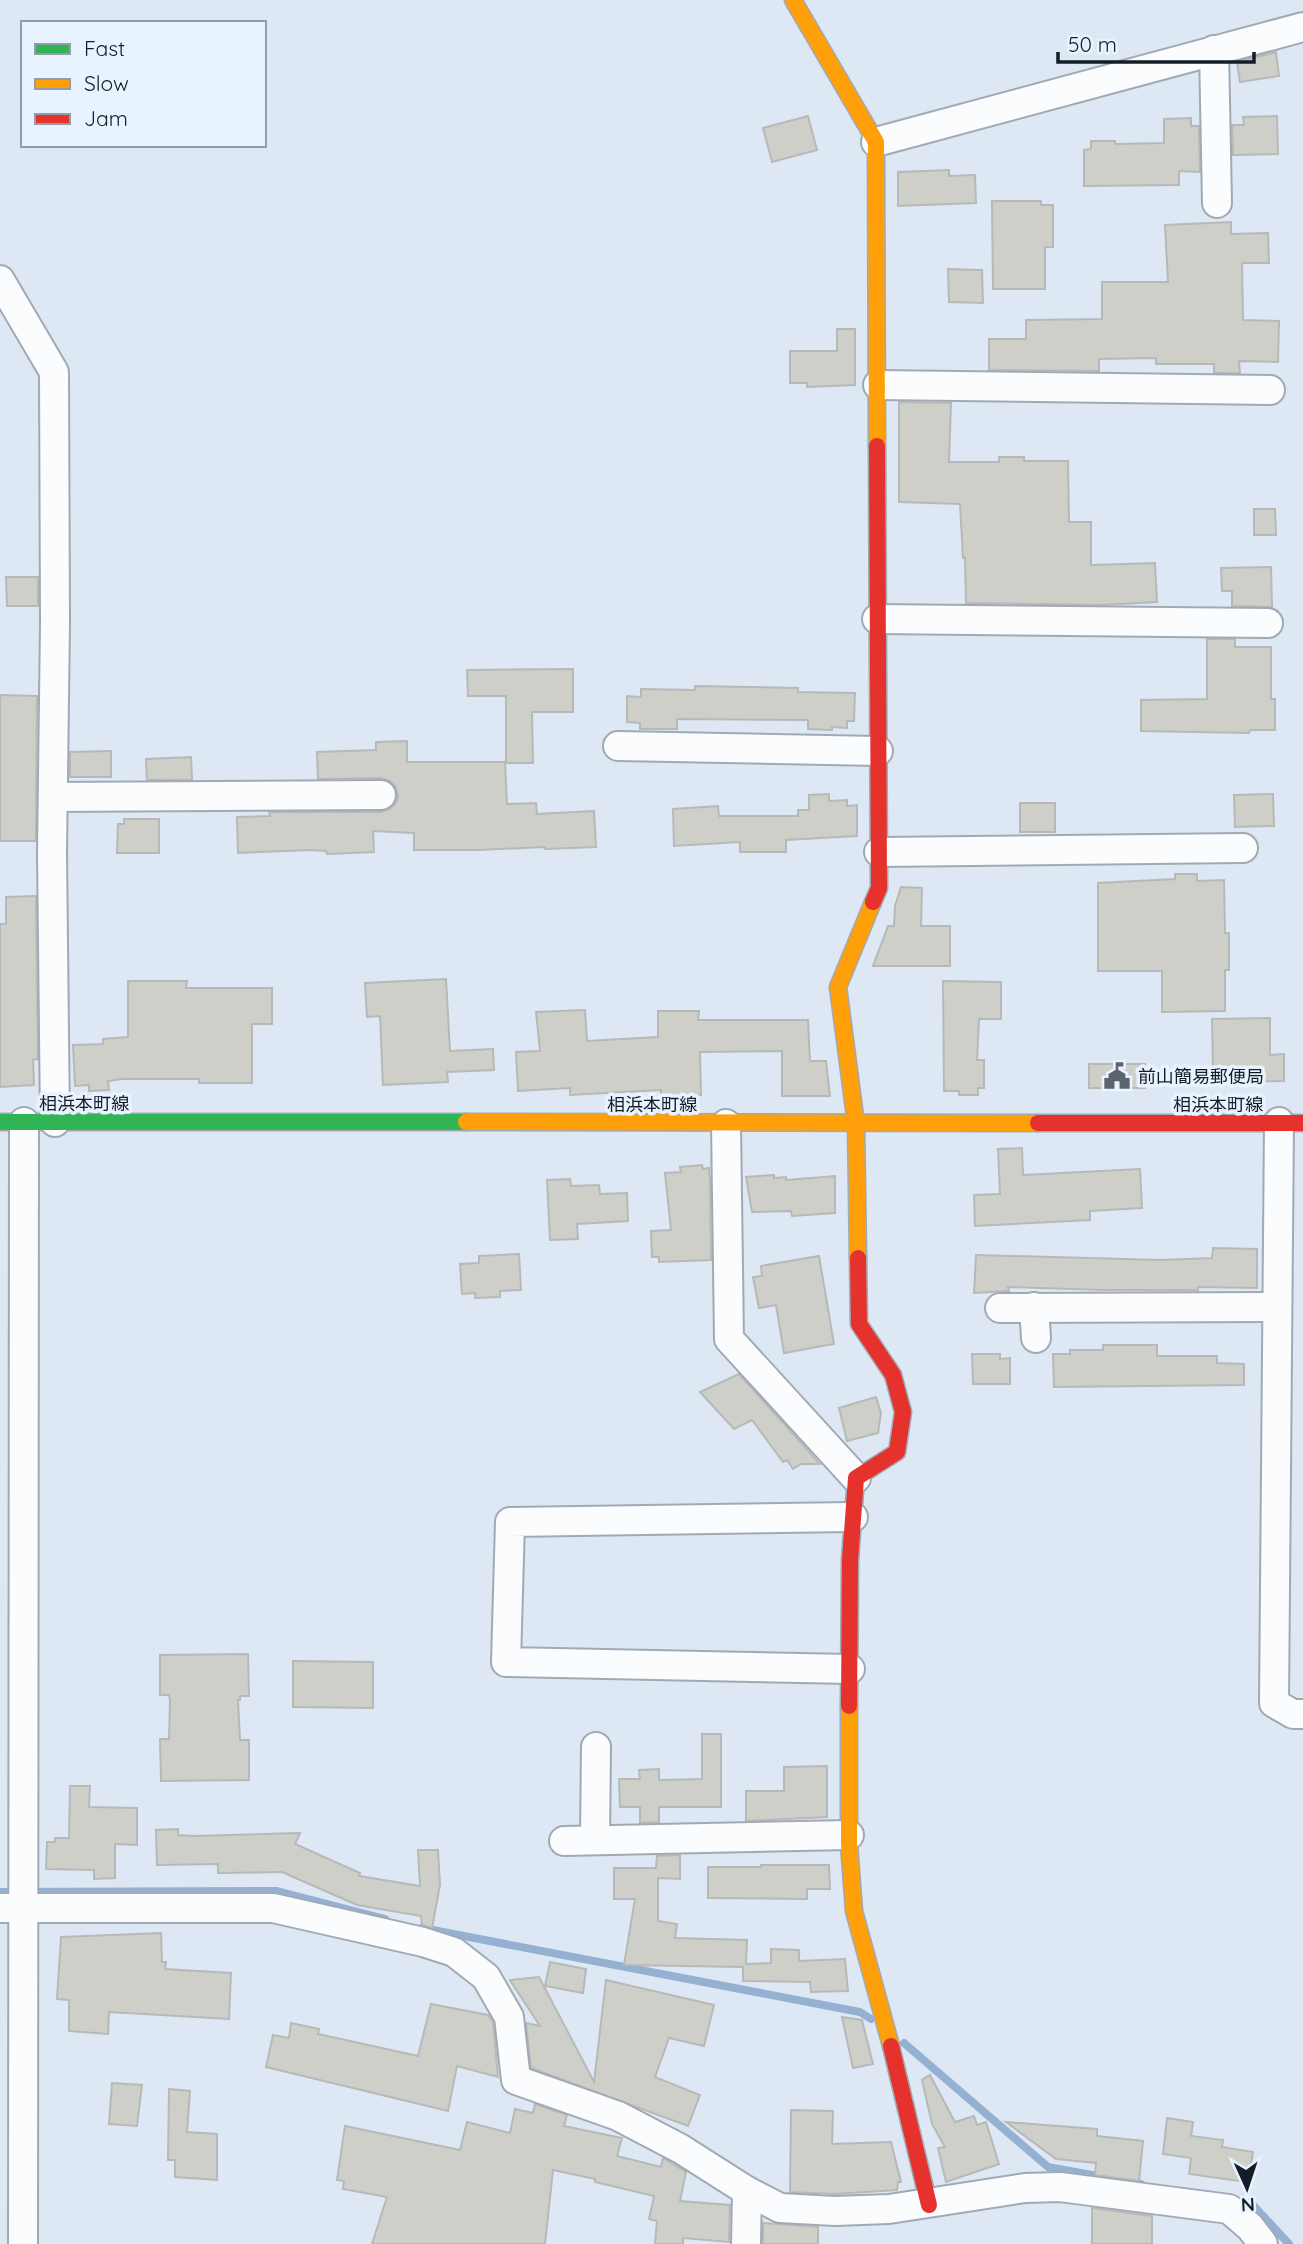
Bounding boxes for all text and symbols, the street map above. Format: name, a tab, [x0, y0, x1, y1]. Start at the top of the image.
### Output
legend	[21, 21, 266, 147]
scale bar	[1058, 21, 1254, 65]
text: 50 m	[1068, 31, 1117, 57]
text: Fast	[84, 35, 125, 61]
text: Slow	[84, 70, 129, 96]
text: Jam	[84, 105, 128, 131]
public building icon: 前山簡易郵便局	[1102, 1061, 1132, 1091]
place label: 前山簡易郵便局	[1138, 1065, 1264, 1088]
street label: 相浜本町線	[39, 1092, 129, 1115]
street label: 相浜本町線	[607, 1093, 697, 1116]
street label: 相浜本町線	[1173, 1093, 1263, 1116]
north arrow	[1212, 2153, 1282, 2223]
text: N	[1240, 2193, 1255, 2217]

